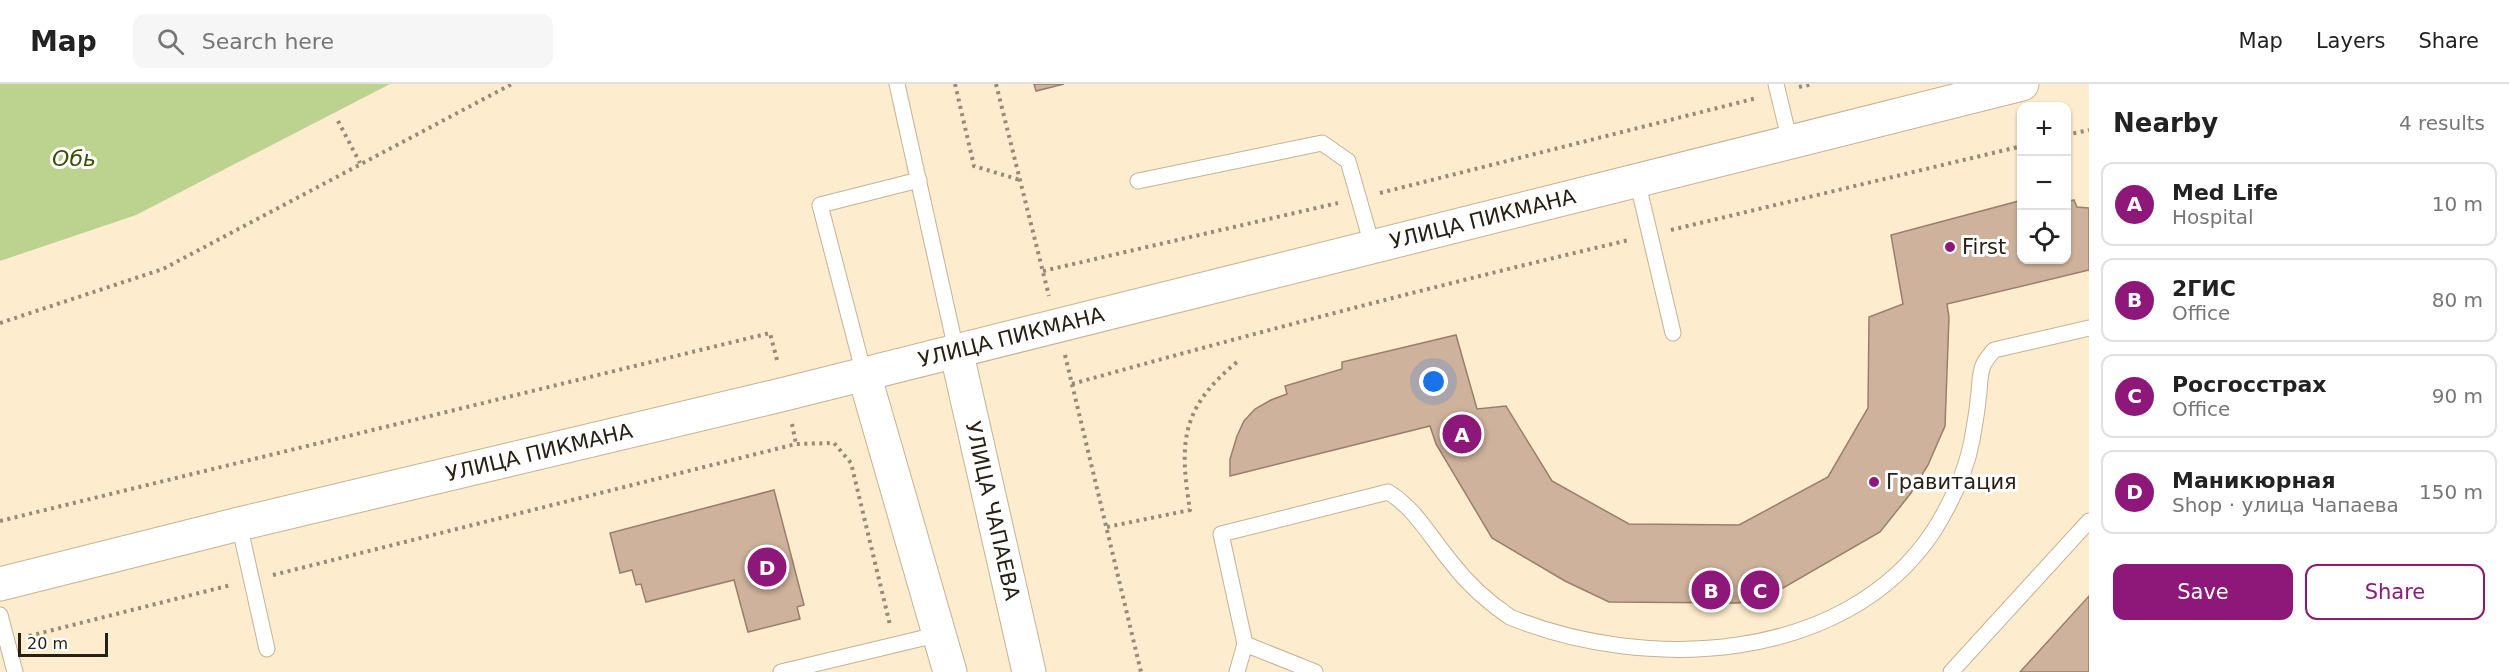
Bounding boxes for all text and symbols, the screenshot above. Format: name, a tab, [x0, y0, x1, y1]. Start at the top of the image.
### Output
search box	[133, 14, 553, 68]
text: Map	[30, 25, 97, 58]
icon: search	[154, 25, 187, 58]
text: Search here	[202, 29, 334, 54]
text: Map	[2239, 29, 2283, 53]
text: Layers	[2316, 29, 2385, 53]
text: Share	[2418, 29, 2479, 53]
map controls	[2017, 102, 2071, 264]
button: +	[2017, 102, 2071, 156]
text: Nearby	[2113, 108, 2218, 138]
text: 4 results	[2399, 111, 2485, 135]
water label: Обь	[52, 146, 96, 171]
button: −	[2017, 156, 2071, 210]
text: Med Life	[2172, 180, 2278, 205]
street label: УЛИЦА ПИКМАНА	[1387, 184, 1579, 254]
text: A	[2127, 192, 2142, 216]
text: 10 m	[2432, 192, 2483, 216]
text: Hospital	[2172, 205, 2254, 229]
button: locate	[2017, 210, 2071, 264]
place label: First	[1962, 235, 2006, 259]
marker: First	[1943, 240, 1957, 254]
text: 2ГИС	[2172, 276, 2236, 301]
text: B	[2127, 288, 2142, 312]
text: 80 m	[2432, 288, 2483, 312]
text: Office	[2172, 301, 2230, 325]
street label: УЛИЦА ПИКМАНА	[916, 302, 1107, 372]
your location	[1419, 367, 1448, 396]
text: Росгосстрах	[2172, 372, 2327, 397]
text: C	[2127, 384, 2142, 408]
text: 90 m	[2432, 384, 2483, 408]
text: Office	[2172, 397, 2230, 421]
pin: A	[1442, 412, 1482, 456]
street label: УЛИЦА ПИКМАНА	[444, 419, 635, 486]
street label: УЛИЦА ЧАПАЕВА	[961, 419, 1025, 603]
text: Маникюрная	[2172, 468, 2336, 493]
place label: Гравитация	[1886, 470, 2017, 494]
marker: Гравитация	[1867, 475, 1881, 489]
text: D	[2126, 480, 2143, 504]
text: 150 m	[2419, 480, 2483, 504]
text: Shop · улица Чапаева	[2172, 493, 2399, 517]
pin: D	[748, 544, 786, 590]
button: Save	[2113, 564, 2293, 620]
button: Share	[2305, 564, 2485, 620]
pin: B	[1692, 568, 1730, 612]
pin: C	[1740, 568, 1780, 612]
scale bar	[18, 630, 108, 658]
text: 20 m	[27, 634, 68, 653]

